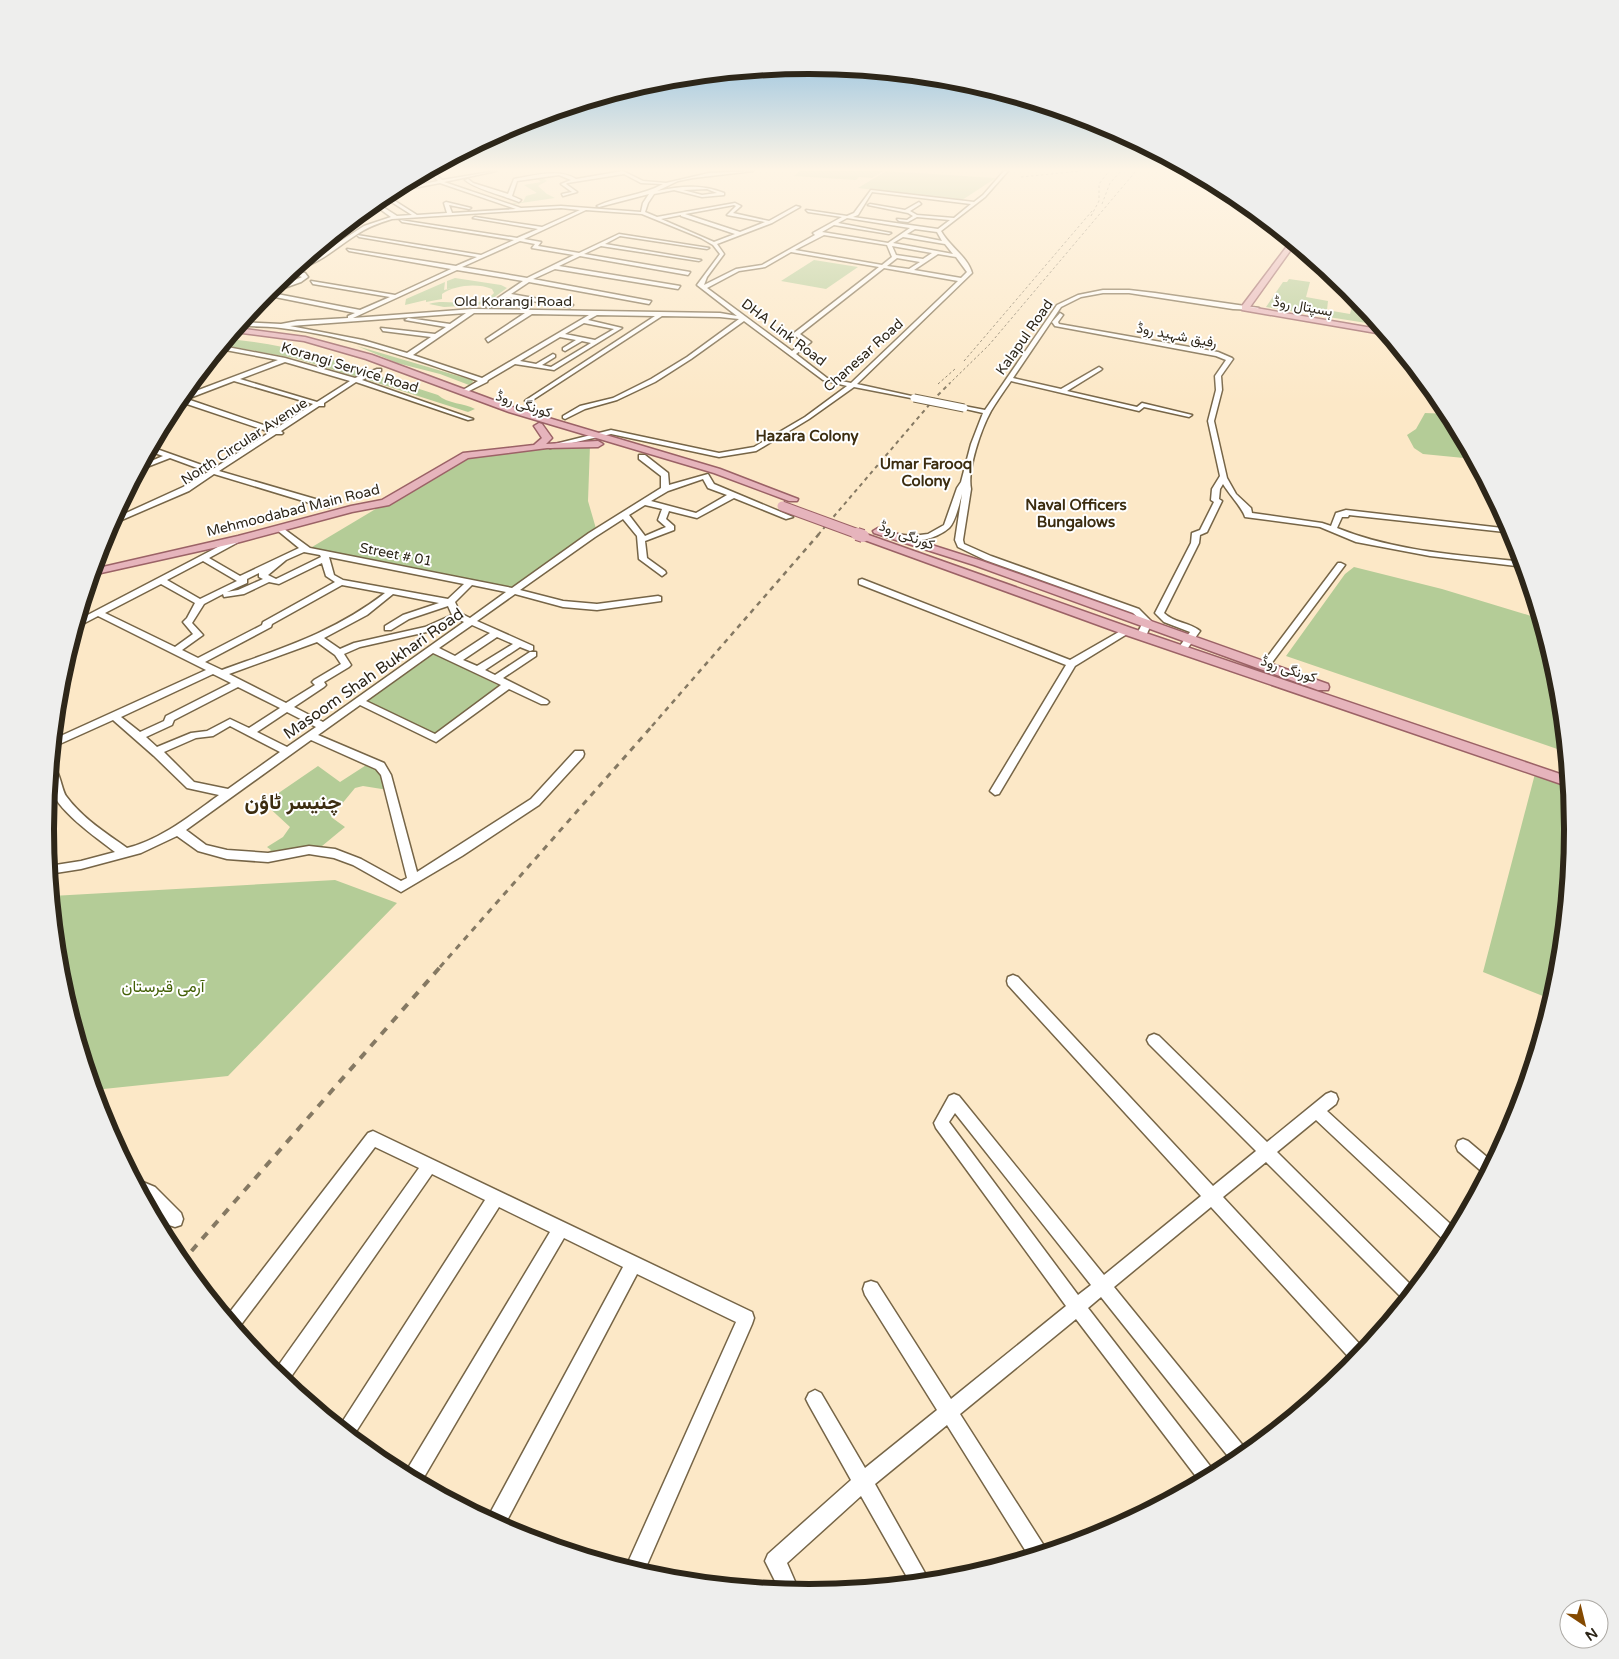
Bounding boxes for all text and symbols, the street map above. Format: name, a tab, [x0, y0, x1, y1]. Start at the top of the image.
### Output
street label: Old Korangi Road	[454, 293, 572, 310]
street label: ہسپتال روڈ	[1272, 293, 1334, 321]
street label: DHA Link Road	[738, 295, 829, 370]
street label: Kalapul Road	[992, 296, 1057, 378]
street label: Chanesar Road	[820, 315, 907, 396]
street label: رفیق شہید روڈ	[1135, 319, 1219, 352]
street label: Korangi Service Road	[279, 339, 421, 396]
street label: کورنگی روڈ	[494, 387, 554, 421]
street label: North Circular Avenue	[178, 394, 311, 489]
district label: Hazara Colony	[756, 427, 858, 446]
district label: Umar Farooq Colony	[880, 455, 972, 491]
street label: Mehmoodabad Main Road	[205, 481, 381, 540]
district label: Naval Officers Bungalows	[1025, 496, 1127, 532]
street label: کورنگی روڈ	[877, 518, 937, 553]
street label: Street # 01	[358, 539, 434, 570]
street label: Masoom Shah Bukhari Road	[280, 604, 468, 744]
street label: کورنگی روڈ	[1259, 652, 1319, 686]
district label: چنیسر ٹاؤن	[245, 790, 341, 816]
park label: آرمی قبرستان	[122, 977, 206, 997]
north arrow	[1559, 1599, 1609, 1649]
text: N	[1582, 1624, 1601, 1644]

